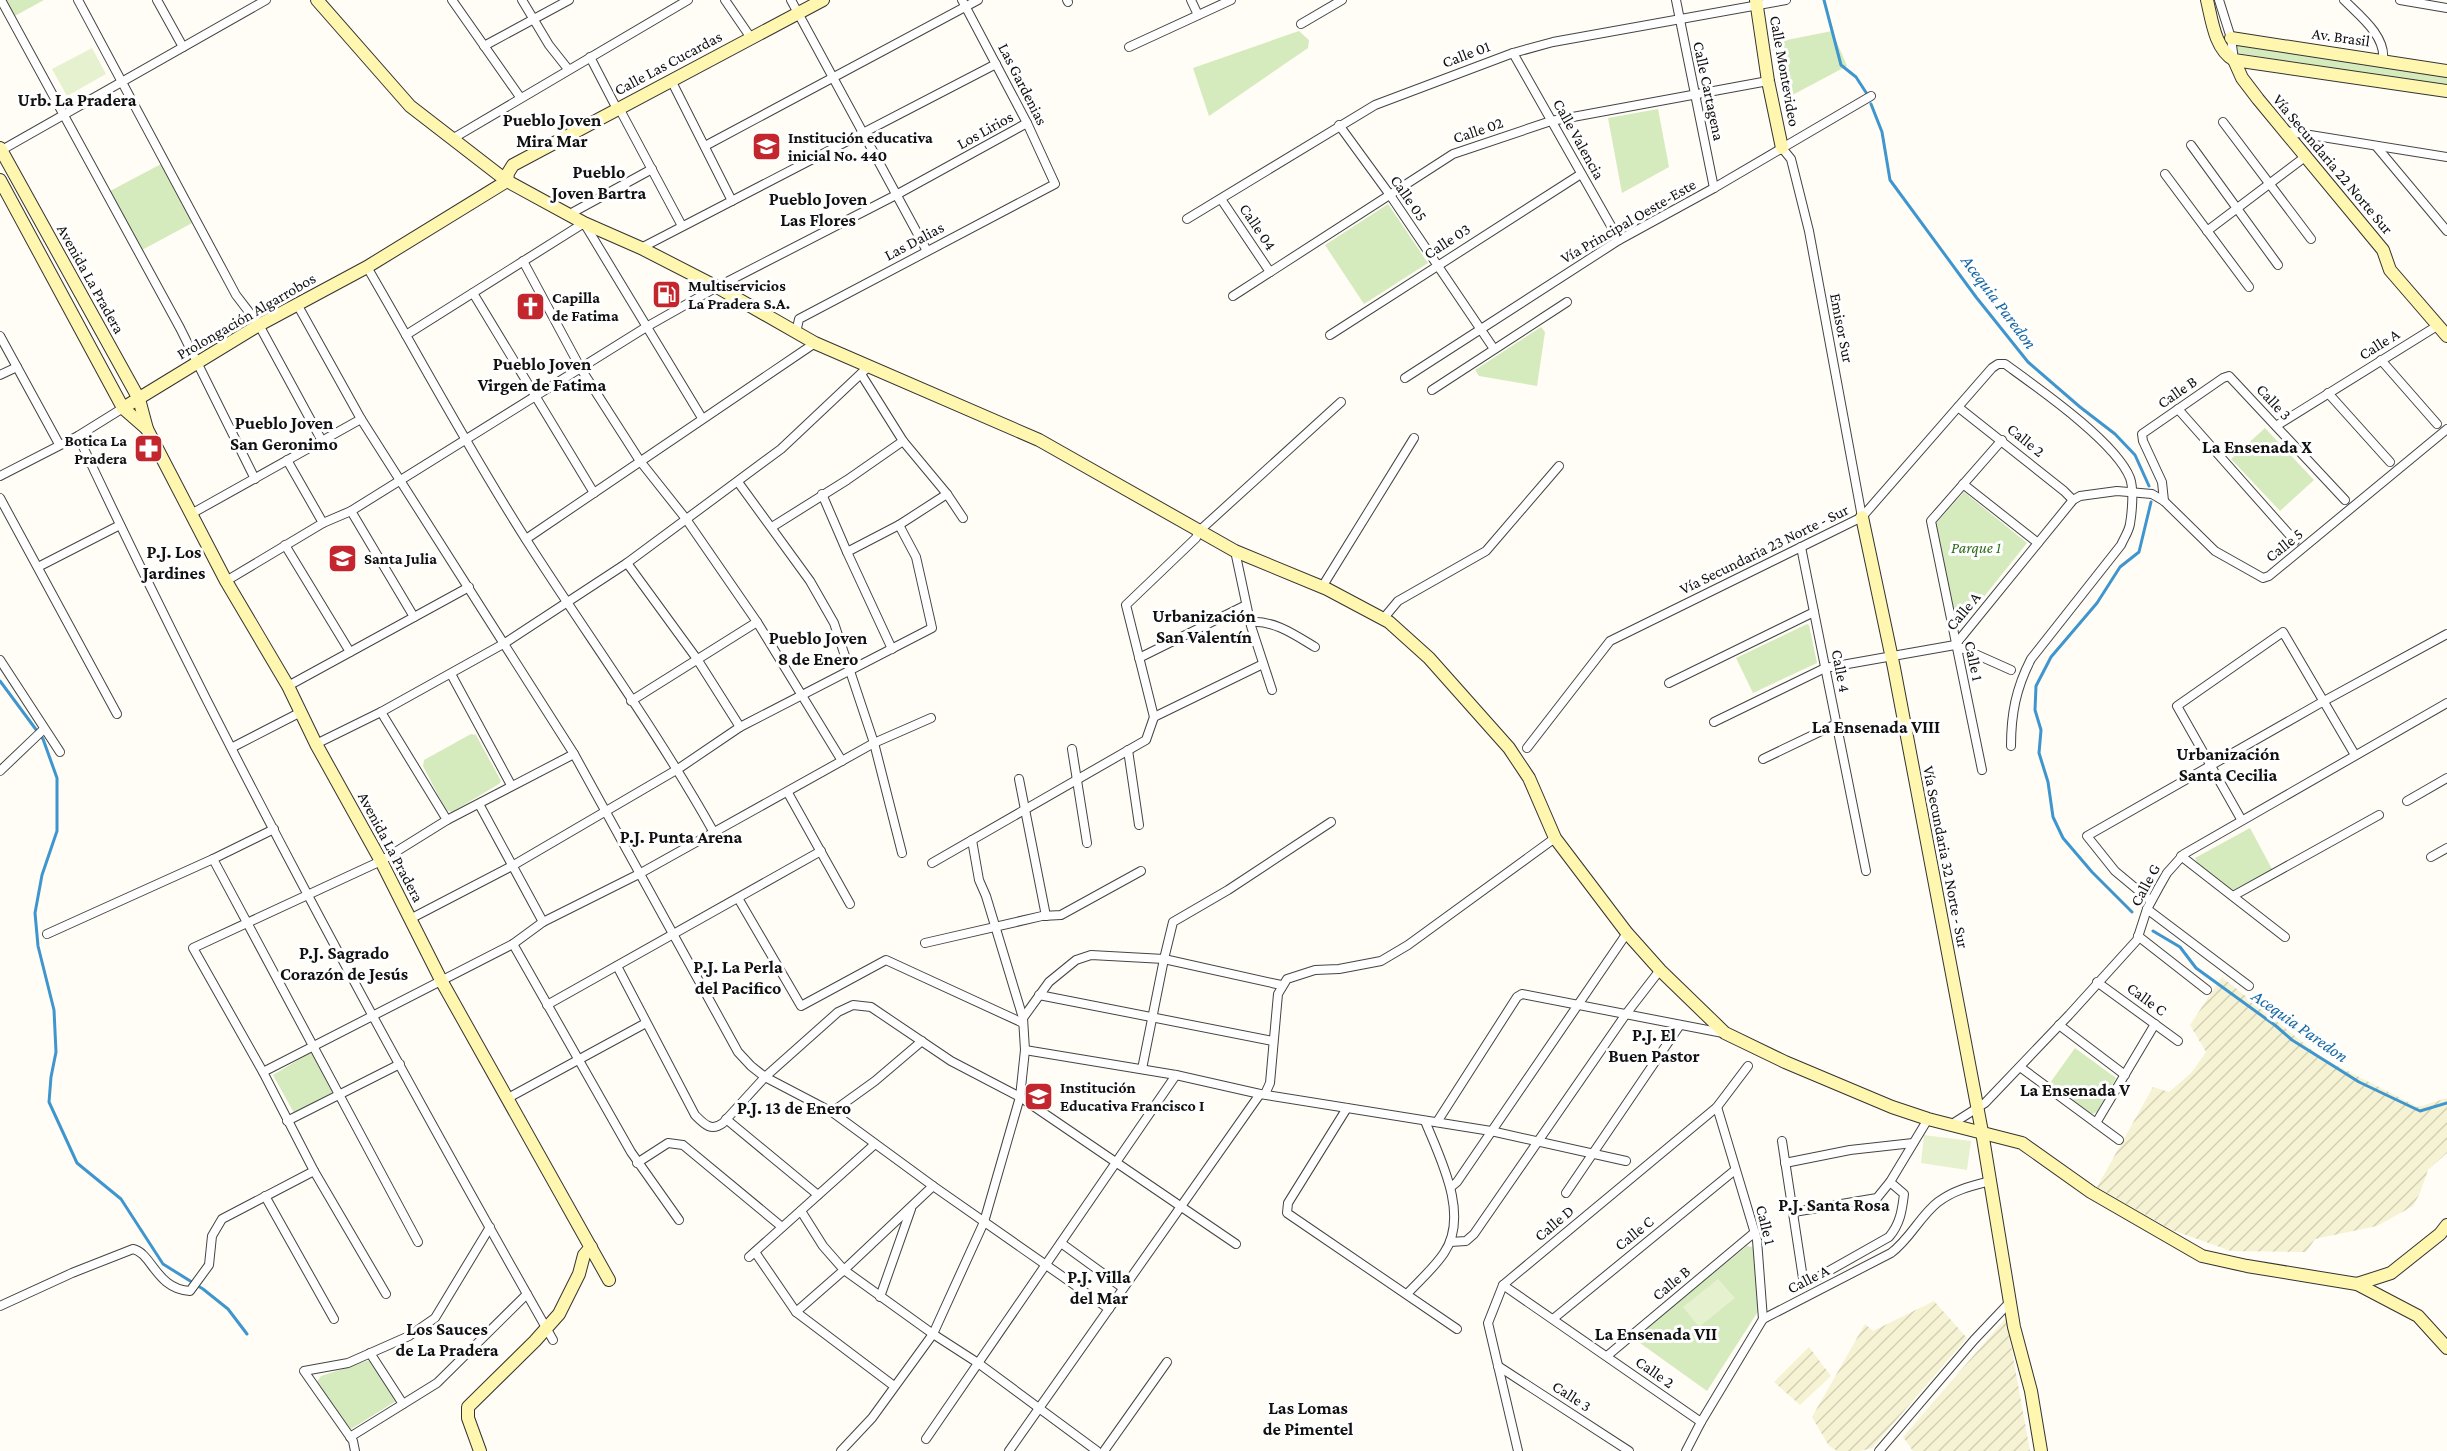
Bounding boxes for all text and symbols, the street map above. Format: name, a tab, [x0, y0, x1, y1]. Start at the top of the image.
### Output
street label: Calle Montevideo	[1767, 14, 1803, 128]
street label: Av. Brasil	[2311, 25, 2371, 49]
street label: Calle Las Cucardas	[611, 28, 725, 98]
street label: Calle 01	[1440, 37, 1492, 71]
street label: Las Gardenias	[995, 40, 1051, 128]
street label: Calle Cartagena	[1689, 40, 1728, 143]
district label: Urb. La Pradera	[18, 90, 137, 110]
street label: Vía Secundaria 22 Norte Sur	[2270, 91, 2397, 237]
street label: Calle Valencia	[1550, 96, 1608, 183]
street label: Los Lirios	[954, 108, 1016, 152]
district label: Pueblo Joven Mira Mar	[503, 110, 602, 151]
street label: Calle 02	[1451, 113, 1506, 146]
place label: Institución educativa inicial No. 440	[788, 129, 933, 164]
school or university icon: Institución educativa inicial No. 440	[751, 130, 783, 162]
district label: Pueblo Joven Bartra	[550, 162, 646, 203]
street label: Calle 05	[1387, 172, 1431, 224]
street label: Vía Principal Oeste-Este	[1557, 175, 1699, 268]
district label: Pueblo Joven Las Flores	[769, 189, 868, 230]
street label: Calle 04	[1236, 201, 1280, 253]
street label: Las Dalias	[881, 218, 947, 264]
street label: Calle 03	[1421, 220, 1473, 262]
street label: Avenida La Pradera	[54, 221, 128, 337]
water label: Acequia Paredon	[1957, 250, 2041, 353]
street label: Prolongación Algarrobos	[174, 269, 319, 364]
place label: Multiservicios La Pradera S.A.	[688, 277, 790, 312]
fuel station icon: Multiservicios La Pradera S.A.	[651, 278, 683, 310]
place label: Capilla de Fatima	[552, 289, 619, 324]
church icon: Capilla de Fatima	[515, 290, 547, 322]
street label: Emisor Sur	[1827, 292, 1857, 364]
street label: Calle A	[2356, 325, 2403, 363]
district label: Pueblo Joven Virgen de Fatima	[477, 354, 607, 395]
street label: Calle B	[2154, 372, 2200, 412]
street label: Calle 3	[2253, 381, 2295, 423]
district label: Pueblo Joven San Geronimo	[230, 413, 338, 454]
street label: Calle 2	[2004, 420, 2048, 460]
place label: Botica La Pradera	[64, 432, 127, 467]
pharmacy icon: Botica La Pradera	[132, 433, 164, 465]
district label: La Ensenada X	[2202, 437, 2312, 457]
street label: Vía Secundaria 23 Norte - Sur	[1677, 501, 1851, 597]
street label: Calle 5	[2262, 525, 2306, 565]
park label: Parque 1	[1951, 539, 2001, 557]
district label: P.J. Los Jardines	[141, 542, 205, 583]
school or university icon: Santa Julia	[327, 542, 359, 574]
place label: Santa Julia	[364, 550, 437, 567]
street label: Calle A	[1942, 588, 1984, 633]
district label: Urbanización San Valentín	[1152, 606, 1256, 647]
district label: Pueblo Joven 8 de Enero	[769, 628, 868, 669]
street label: Calle 1	[1961, 639, 1987, 683]
street label: Calle 4	[1829, 648, 1853, 694]
district label: La Ensenada VIII	[1812, 717, 1940, 737]
district label: Urbanización Santa Cecilia	[2176, 744, 2280, 785]
street label: Vía Secundaria 32 Norte - Sur	[1920, 764, 1972, 950]
street label: Avenida La Pradera	[355, 789, 427, 905]
district label: P.J. Punta Arena	[620, 827, 743, 847]
street label: Calle G	[2127, 861, 2163, 909]
district label: P.J. Sagrado Corazón de Jesús	[280, 943, 408, 984]
district label: P.J. La Perla del Pacifico	[693, 957, 783, 998]
street label: Calle C	[2124, 979, 2170, 1019]
water label: Acequia Paredon	[2247, 985, 2352, 1066]
district label: P.J. El Buen Pastor	[1608, 1025, 1700, 1066]
place label: Institución Educativa Francisco I	[1060, 1079, 1204, 1114]
school or university icon: Institución Educativa Francisco I	[1023, 1080, 1055, 1112]
district label: La Ensenada V	[2020, 1080, 2130, 1100]
district label: P.J. 13 de Enero	[737, 1098, 851, 1118]
district label: P.J. Santa Rosa	[1778, 1195, 1890, 1215]
street label: Calle D	[1531, 1202, 1577, 1244]
street label: Calle 1	[1753, 1203, 1779, 1247]
street label: Calle C	[1611, 1212, 1657, 1254]
street label: Calle A	[1784, 1261, 1832, 1297]
street label: Calle B	[1649, 1262, 1693, 1304]
district label: P.J. Villa del Mar	[1067, 1267, 1131, 1308]
district label: Los Sauces de La Pradera	[395, 1319, 499, 1360]
district label: La Ensenada VII	[1595, 1324, 1717, 1344]
street label: Calle 2	[1633, 1353, 1678, 1391]
street label: Calle 3	[1549, 1377, 1595, 1415]
district label: Las Lomas de Pimentel	[1263, 1398, 1353, 1439]

